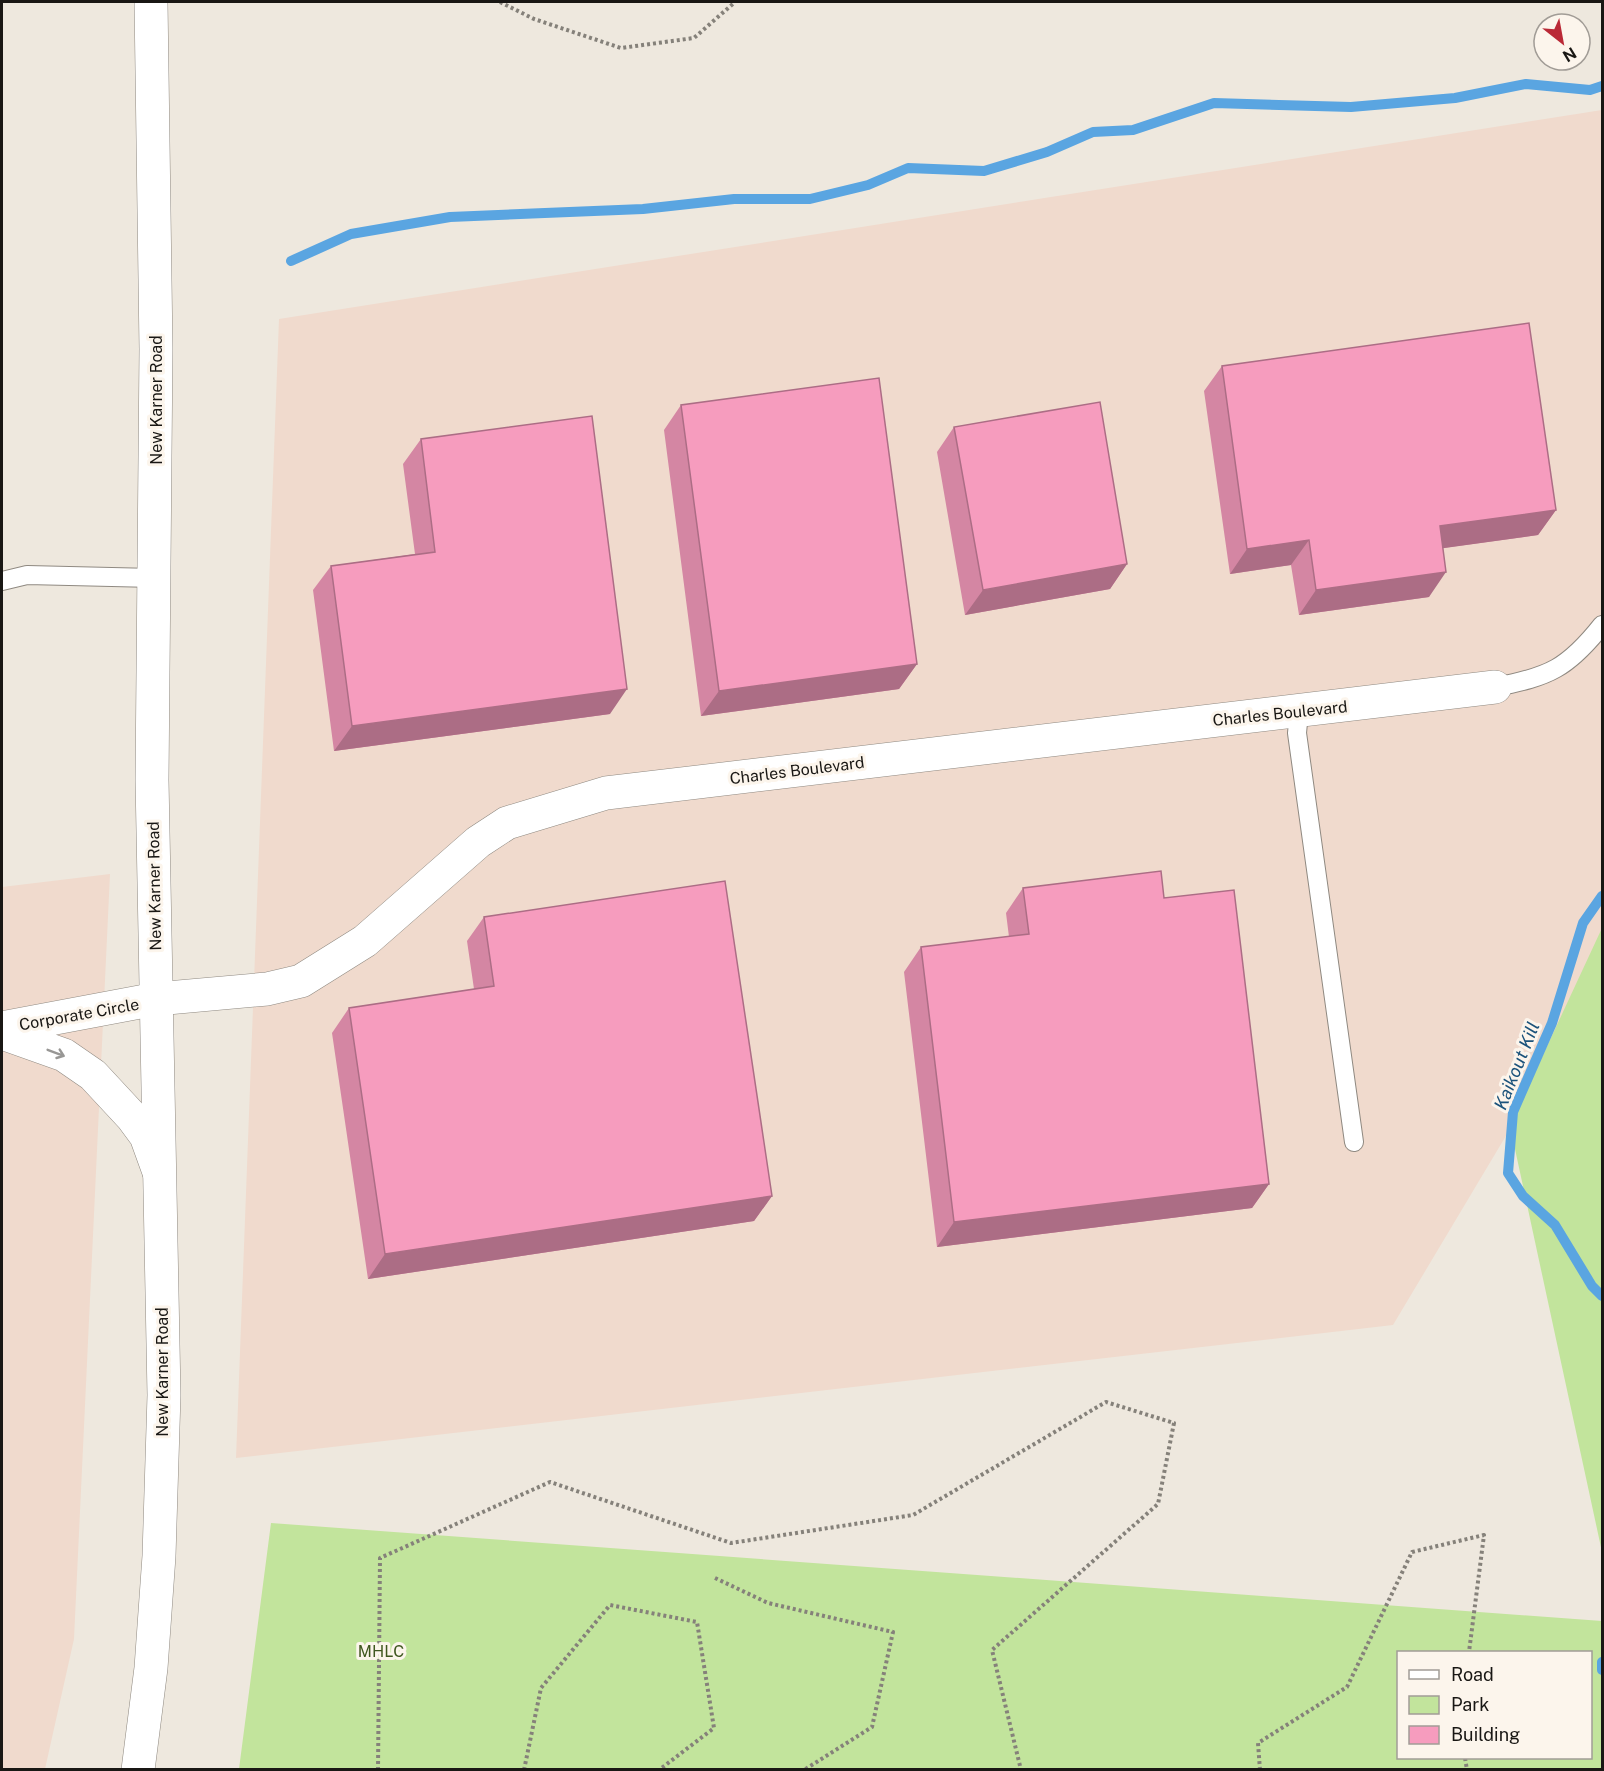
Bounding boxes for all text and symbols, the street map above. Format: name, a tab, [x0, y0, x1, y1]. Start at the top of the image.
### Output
north arrow	[1532, 12, 1592, 72]
text: N	[1559, 43, 1580, 66]
street label: New Karner Road	[147, 335, 166, 465]
street label: Charles Boulevard	[1212, 697, 1349, 730]
street label: Charles Boulevard	[729, 753, 866, 788]
street label: New Karner Road	[144, 821, 165, 951]
street label: Corporate Circle	[18, 995, 141, 1034]
water label: Kaikout Kill	[1489, 1019, 1544, 1113]
one-way arrow	[47, 1048, 65, 1059]
street label: New Karner Road	[153, 1307, 172, 1437]
park label: MHLC	[358, 1642, 404, 1661]
legend	[1397, 1651, 1592, 1759]
text: Road	[1451, 1664, 1494, 1685]
text: Park	[1451, 1694, 1489, 1715]
text: Building	[1451, 1724, 1520, 1745]

